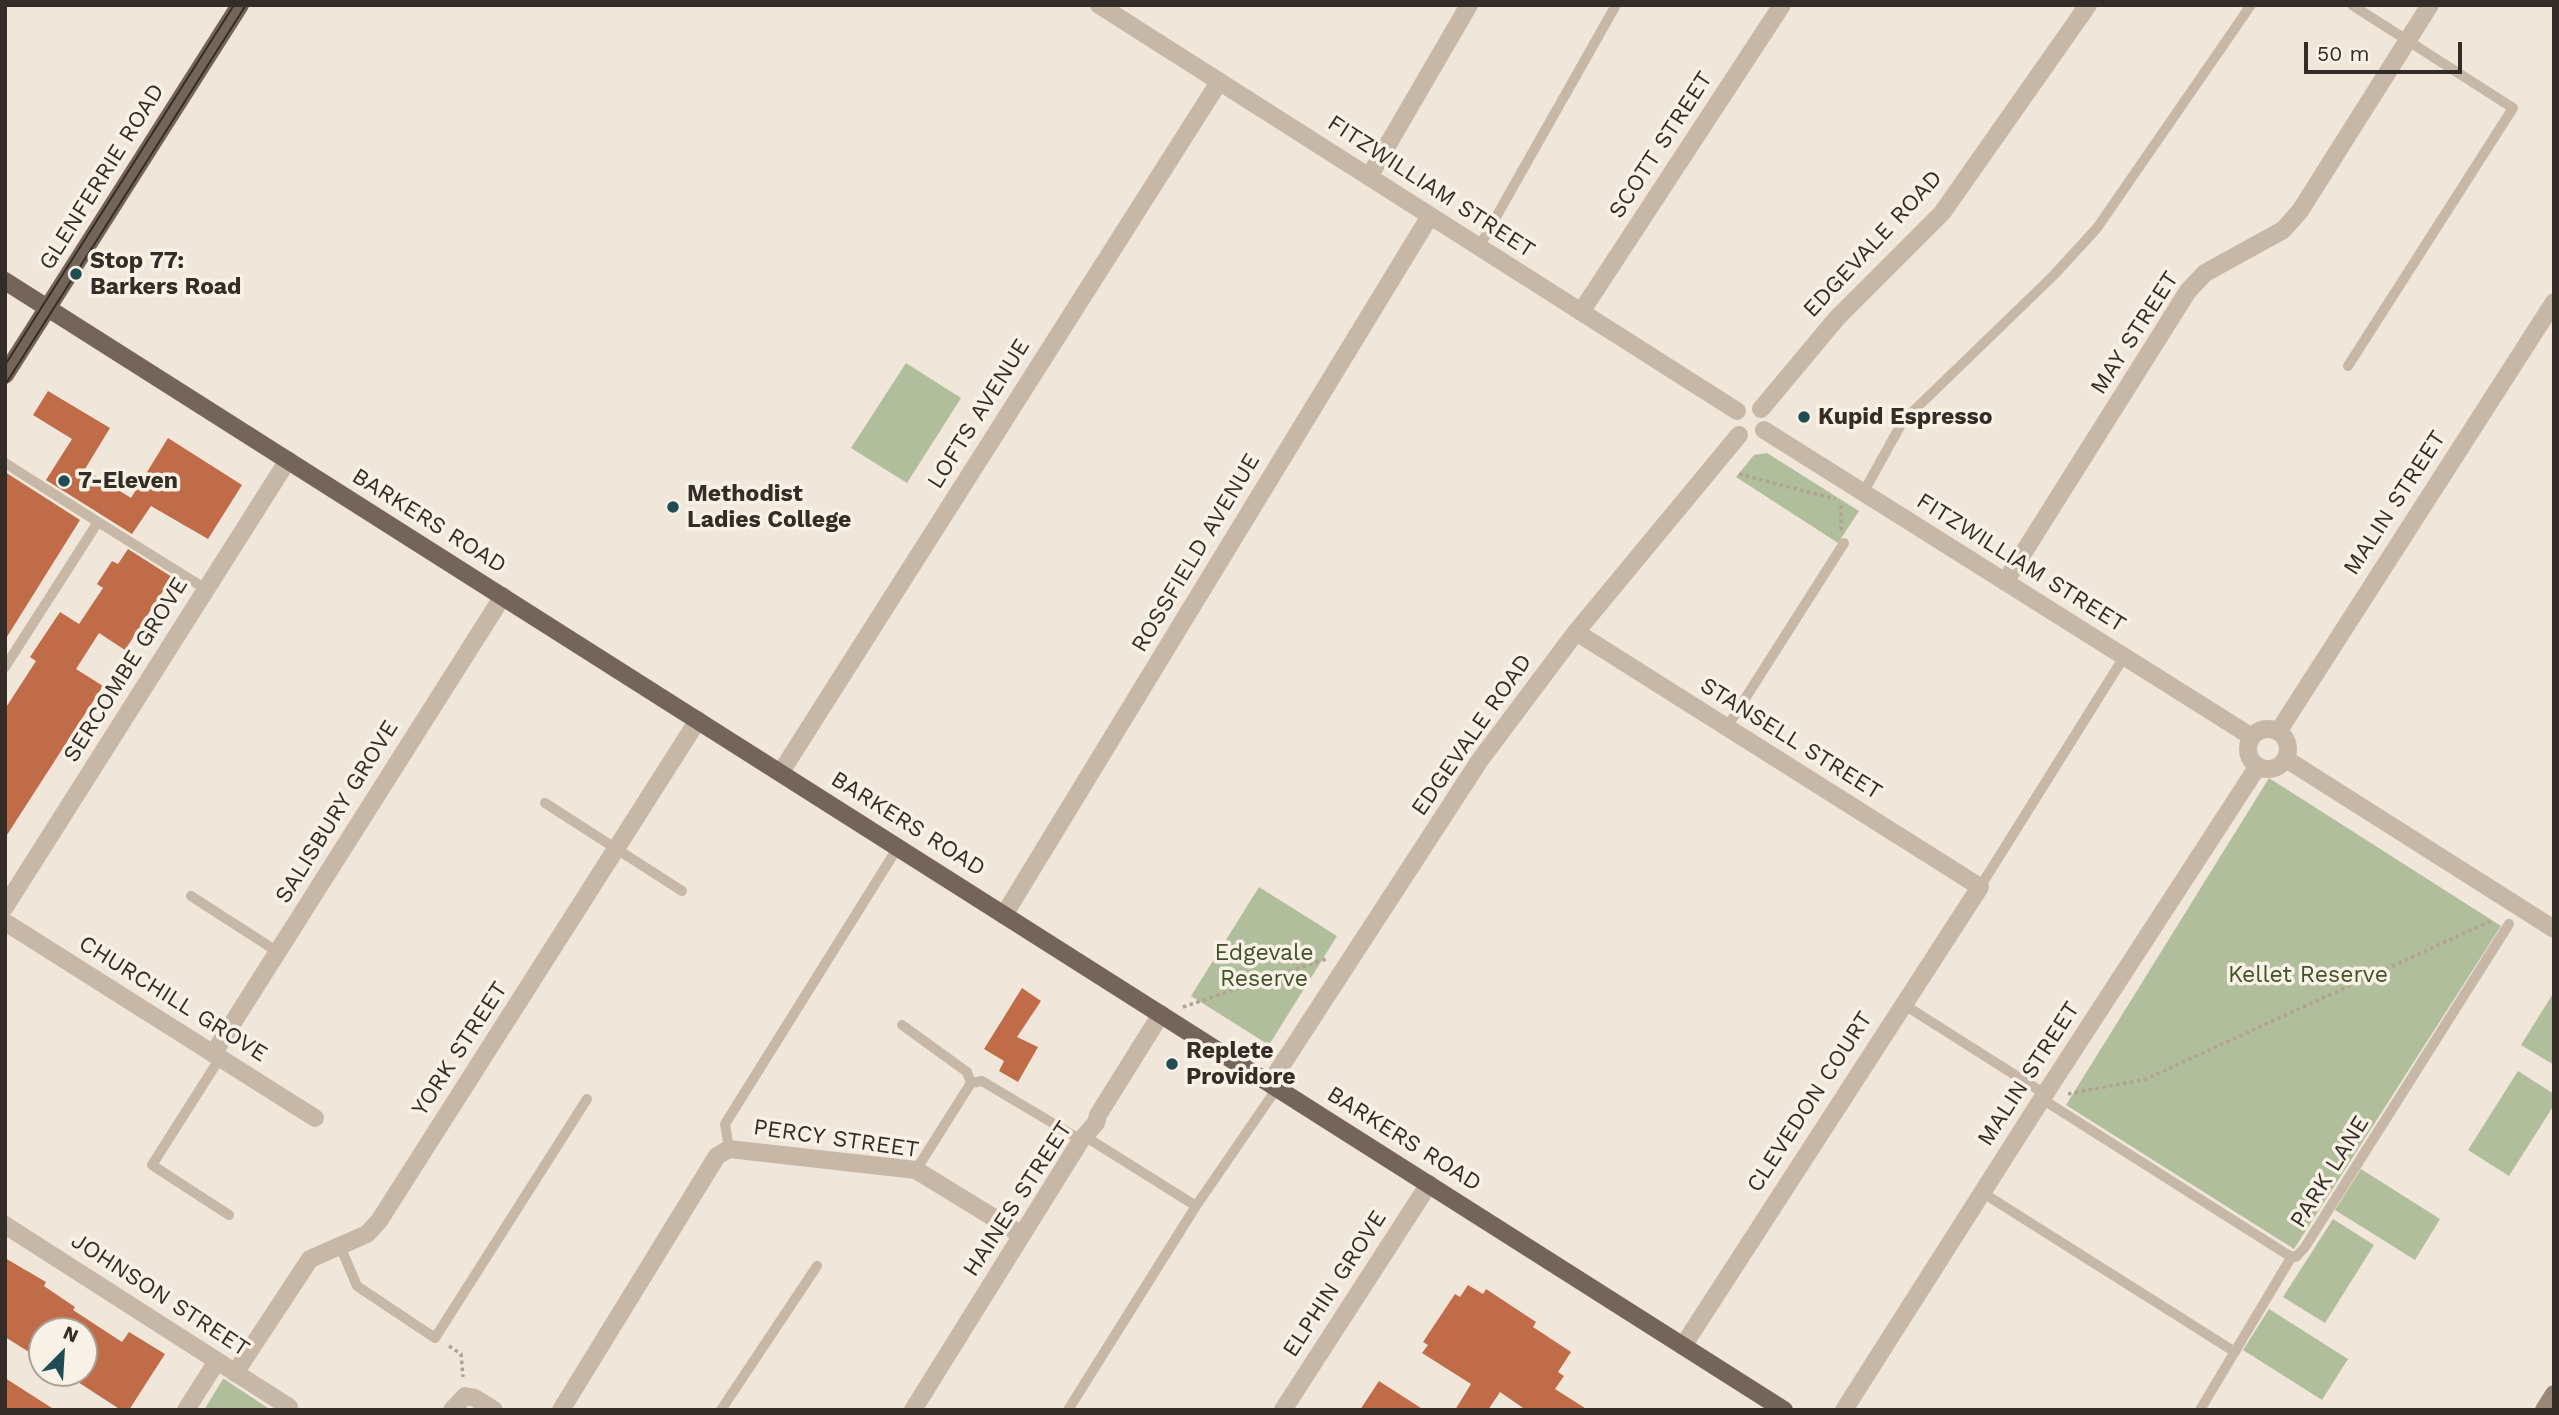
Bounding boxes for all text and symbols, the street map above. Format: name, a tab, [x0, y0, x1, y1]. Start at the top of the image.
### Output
scale bar	[2307, 28, 2464, 72]
text: 50 m	[2317, 41, 2369, 66]
street label: SCOTT STREET	[1603, 66, 1719, 224]
street label: GLENFERRIE ROAD	[34, 79, 170, 275]
street label: FITZWILLIAM STREET	[1322, 110, 1540, 264]
street label: EDGEVALE ROAD	[1798, 165, 1948, 323]
place label: Stop 77: Barkers Road	[90, 247, 241, 301]
marker: Stop 77: Barkers Road	[68, 266, 84, 282]
street label: MAY STREET	[2085, 266, 2185, 400]
street label: LOFTS AVENUE	[922, 334, 1036, 494]
place label: Kupid Espresso	[1818, 403, 1993, 431]
marker: Kupid Espresso	[1796, 409, 1812, 425]
street label: MALIN STREET	[2338, 426, 2452, 580]
street label: ROSSFIELD AVENUE	[1126, 449, 1266, 657]
street label: BARKERS ROAD	[347, 463, 511, 579]
place label: 7-Eleven	[78, 467, 178, 495]
marker: 7-Eleven	[56, 473, 72, 489]
place label: Methodist Ladies College	[687, 480, 851, 534]
street label: FITZWILLIAM STREET	[1911, 487, 2131, 639]
marker: Methodist Ladies College	[665, 499, 681, 515]
street label: SERCOMBE GROVE	[58, 572, 194, 768]
street label: EDGEVALE ROAD	[1406, 649, 1538, 821]
street label: STANSELL STREET	[1695, 672, 1887, 806]
street label: SALISBURY GROVE	[270, 716, 404, 908]
street label: BARKERS ROAD	[826, 766, 990, 882]
street label: CHURCHILL GROVE	[74, 930, 272, 1068]
park label: Edgevale Reserve	[1215, 939, 1313, 993]
park label: Kellet Reserve	[2228, 961, 2388, 989]
street label: YORK STREET	[406, 977, 514, 1121]
street label: MALIN STREET	[1972, 997, 2086, 1151]
street label: CLEVEDON COURT	[1741, 1006, 1879, 1198]
place label: Replete Providore	[1186, 1037, 1296, 1091]
marker: Replete Providore	[1164, 1056, 1180, 1072]
street label: BARKERS ROAD	[1322, 1081, 1486, 1197]
street label: PARK LANE	[2285, 1111, 2375, 1233]
street label: PERCY STREET	[751, 1114, 921, 1164]
street label: HAINES STREET	[958, 1116, 1078, 1282]
street label: ELPHIN GROVE	[1277, 1206, 1393, 1362]
street label: JOHNSON STREET	[66, 1227, 254, 1363]
north arrow	[28, 1317, 98, 1387]

